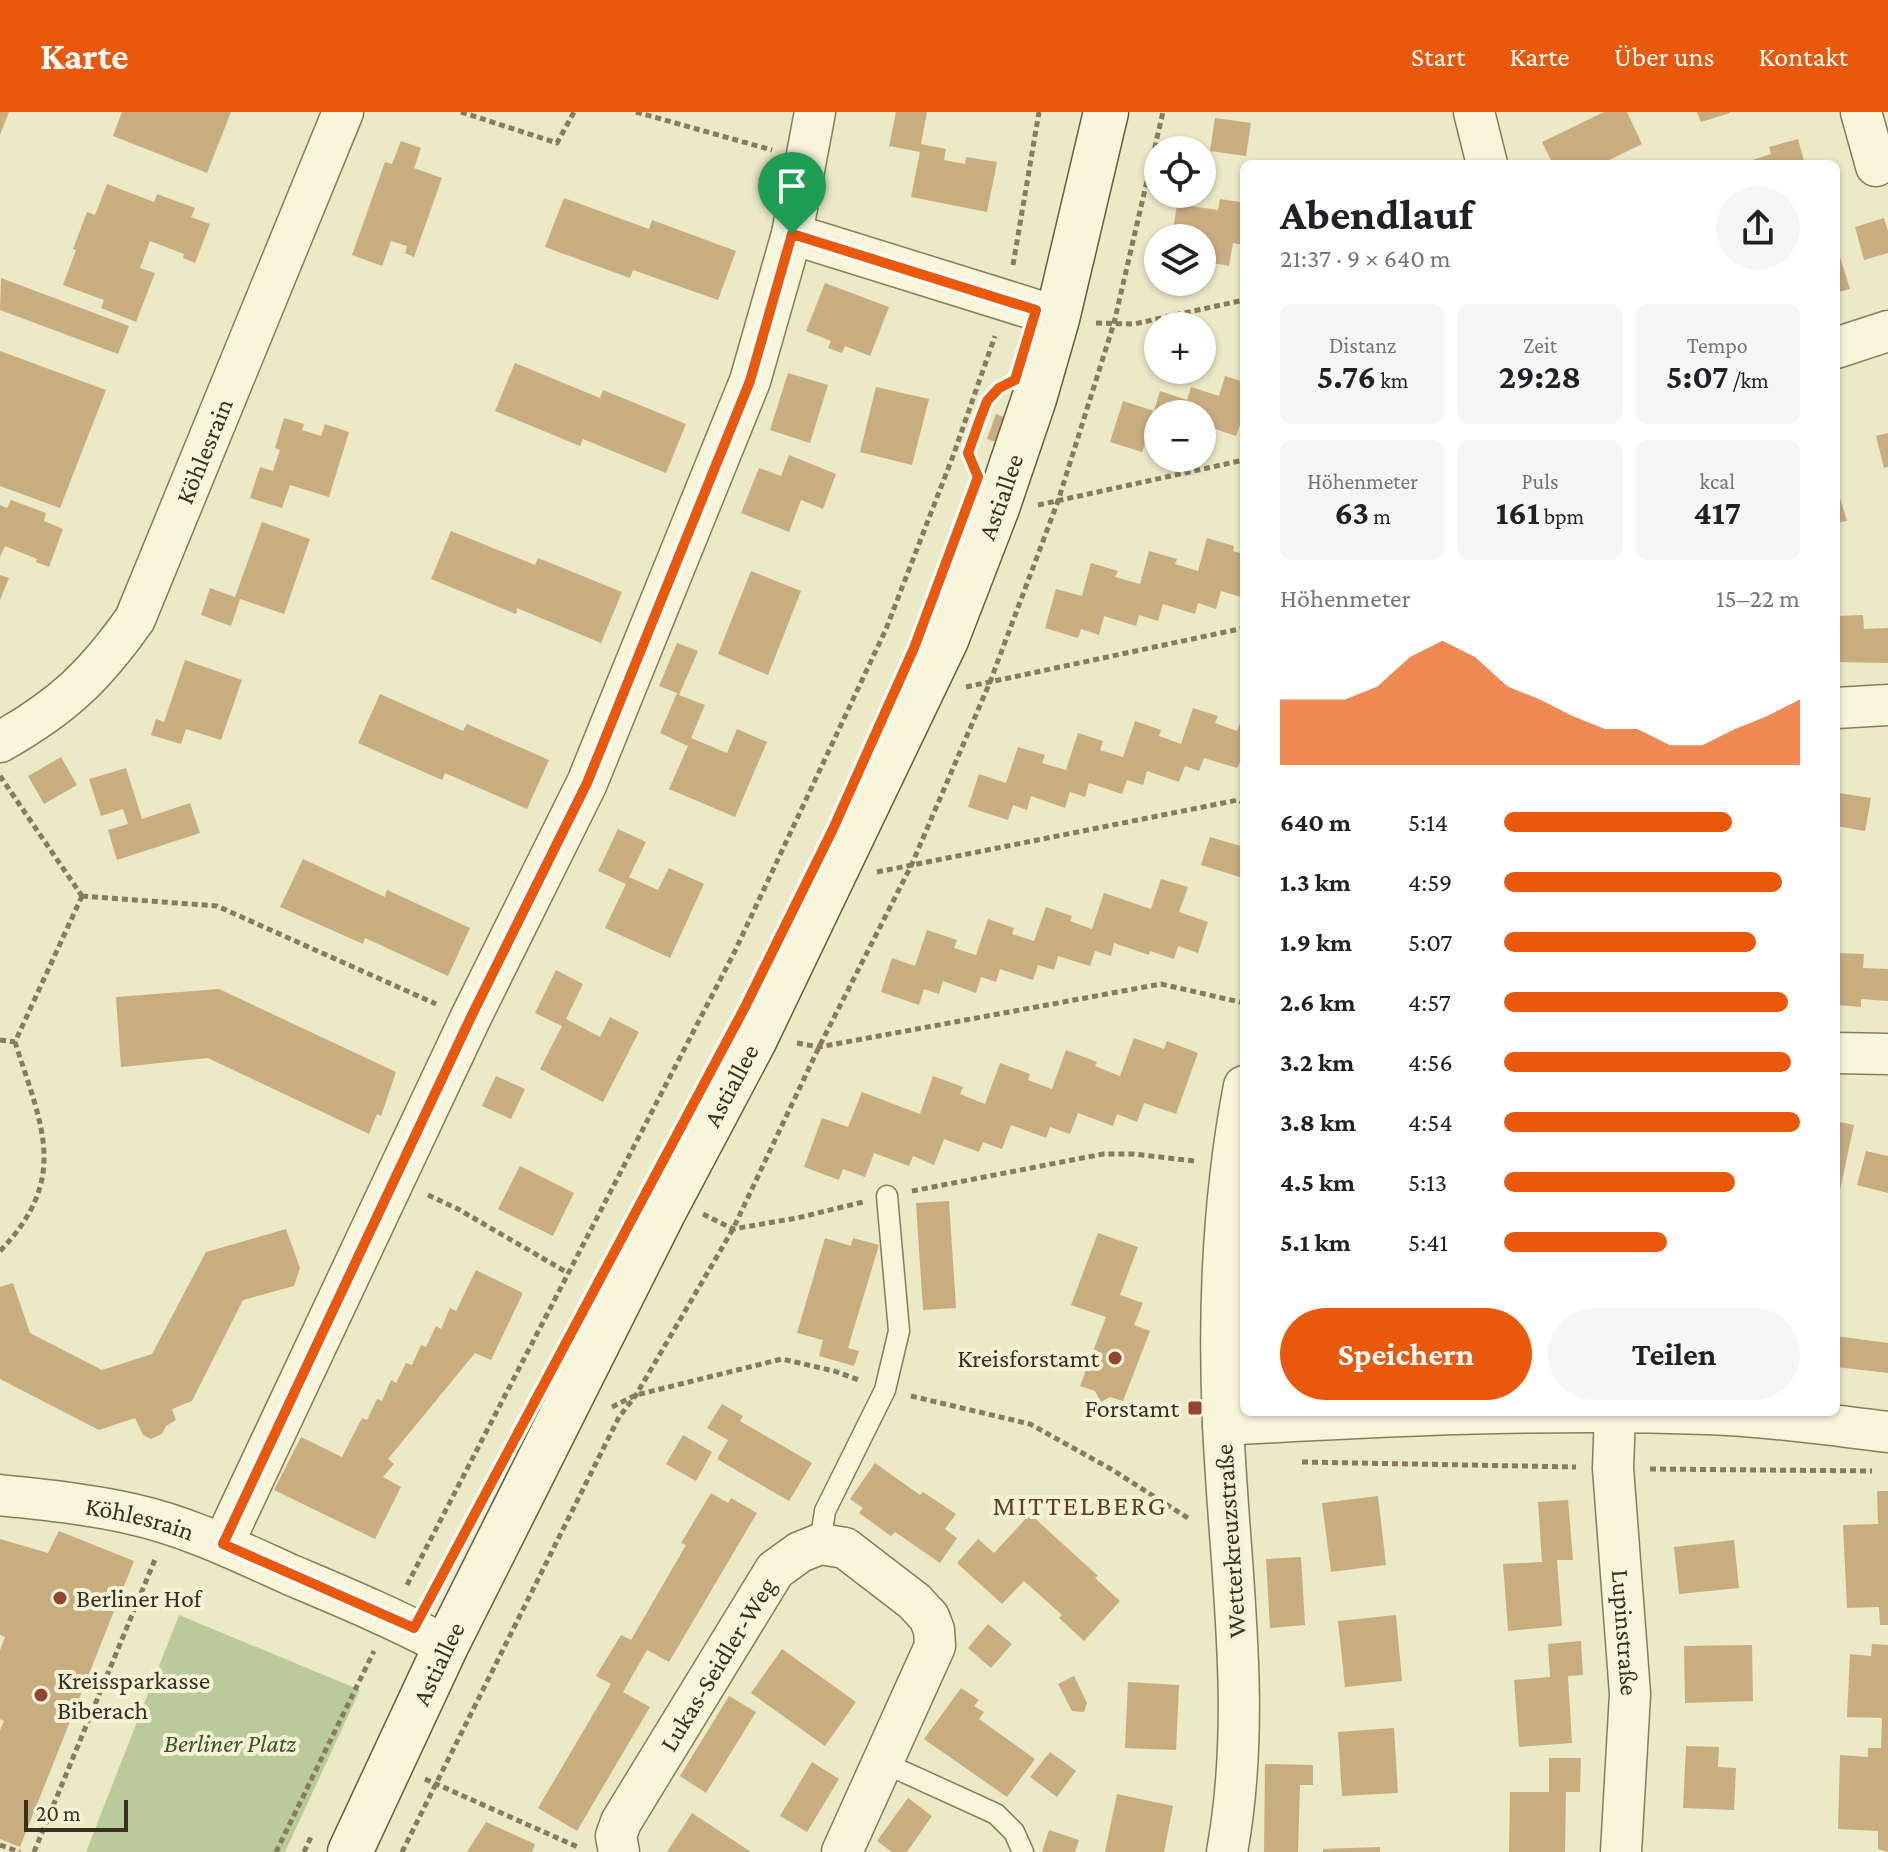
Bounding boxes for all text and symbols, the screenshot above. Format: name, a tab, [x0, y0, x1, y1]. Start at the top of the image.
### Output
text: Karte	[40, 35, 129, 77]
text: Start	[1411, 41, 1466, 72]
text: Karte	[1510, 41, 1570, 72]
text: Über uns	[1614, 41, 1715, 72]
text: Kontakt	[1759, 41, 1848, 72]
map controls	[1144, 136, 1216, 472]
button: locate	[1144, 136, 1216, 208]
pin	[758, 152, 826, 234]
icon: arrive	[770, 164, 814, 208]
button: share	[1716, 186, 1800, 270]
text: Abendlauf	[1280, 190, 1473, 238]
button: layers	[1144, 224, 1216, 296]
text: 21:37 · 9 × 640 m	[1280, 244, 1451, 273]
button: +	[1144, 312, 1216, 384]
text: Distanz	[1329, 333, 1396, 358]
text: Zeit	[1523, 333, 1557, 358]
text: Tempo	[1687, 333, 1748, 358]
text: 5.76	[1317, 358, 1376, 395]
text: 29:28	[1499, 358, 1581, 395]
text: 5:07	[1666, 358, 1728, 395]
text: km	[1376, 368, 1409, 393]
text: /km	[1728, 368, 1769, 393]
street label: Köhlesrain	[170, 394, 239, 508]
button: −	[1144, 400, 1216, 472]
street label: Astiallee	[972, 450, 1029, 544]
text: Höhenmeter	[1307, 469, 1418, 494]
text: Puls	[1521, 469, 1559, 494]
text: kcal	[1700, 469, 1735, 494]
text: 63	[1334, 494, 1369, 531]
text: 161	[1496, 494, 1540, 531]
text: 417	[1694, 494, 1741, 531]
text: m	[1369, 504, 1391, 529]
text: bpm	[1540, 504, 1584, 529]
text: Höhenmeter	[1280, 584, 1411, 613]
text: 15–22 m	[1716, 584, 1800, 613]
text: 640 m	[1280, 808, 1351, 837]
text: 5:14	[1408, 808, 1448, 837]
text: 1.3 km	[1280, 868, 1351, 897]
text: 4:59	[1408, 868, 1452, 897]
text: 1.9 km	[1280, 928, 1352, 957]
text: 5:07	[1408, 928, 1452, 957]
text: 2.6 km	[1280, 988, 1356, 1017]
text: 4:57	[1408, 988, 1451, 1017]
street label: Astiallee	[697, 1039, 765, 1132]
text: 3.2 km	[1280, 1048, 1354, 1077]
text: 4:56	[1408, 1048, 1453, 1077]
text: 3.8 km	[1280, 1108, 1356, 1137]
text: 4:54	[1408, 1108, 1453, 1137]
text: 4.5 km	[1280, 1168, 1355, 1197]
text: 5:13	[1408, 1168, 1447, 1197]
text: 5.1 km	[1280, 1228, 1351, 1257]
text: 5:41	[1408, 1228, 1448, 1257]
button: Speichern	[1280, 1308, 1532, 1400]
button: Teilen	[1548, 1308, 1800, 1400]
place label: Kreisforstamt	[957, 1344, 1099, 1373]
marker: Kreisforstamt	[1106, 1349, 1124, 1367]
place label: Forstamt	[1085, 1394, 1179, 1423]
marker: Forstamt	[1186, 1399, 1204, 1417]
street label: Wetterkreuzstraße	[1209, 1443, 1252, 1639]
district label: MITTELBERG	[993, 1490, 1167, 1521]
street label: Köhlesrain	[83, 1491, 198, 1547]
street label: Lupinstraße	[1606, 1568, 1644, 1697]
street label: Lukas-Seidler-Weg	[654, 1572, 782, 1757]
place label: Berliner Hof	[76, 1584, 203, 1613]
marker: Berliner Hof	[51, 1589, 69, 1607]
street label: Astiallee	[406, 1617, 471, 1710]
place label: Kreissparkasse Biberach	[57, 1666, 210, 1725]
marker: Kreissparkasse Biberach	[32, 1686, 50, 1704]
park label: Berliner Platz	[164, 1729, 296, 1758]
scale bar	[24, 1796, 128, 1832]
text: 20 m	[36, 1801, 81, 1826]

